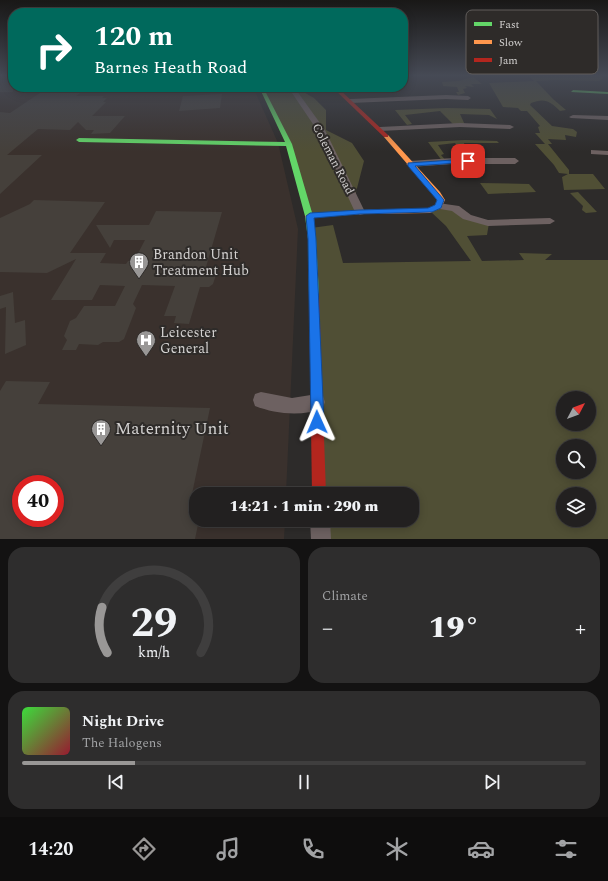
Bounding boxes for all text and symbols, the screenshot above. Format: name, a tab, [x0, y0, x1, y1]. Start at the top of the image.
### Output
legend	[466, 10, 598, 74]
text: 120 m	[94, 15, 173, 58]
text: Fast	[499, 16, 520, 33]
icon: right	[28, 24, 80, 76]
text: Slow	[499, 34, 523, 51]
text: Jam	[499, 52, 518, 69]
text: Barnes Heath Road	[94, 54, 247, 81]
street label: Coleman Road	[307, 120, 359, 198]
pin	[451, 144, 485, 178]
icon: arrive	[457, 150, 479, 172]
place label: Brandon Unit Treatment Hub	[153, 244, 249, 281]
building icon: Brandon Unit Treatment Hub	[128, 251, 150, 279]
place label: Leicester General	[160, 322, 217, 359]
hospital icon: Leicester General	[135, 329, 157, 357]
north arrow	[556, 391, 596, 431]
map controls	[556, 391, 596, 527]
position arrow	[296, 401, 338, 443]
place label: Maternity Unit	[115, 416, 229, 442]
building icon: Maternity Unit	[90, 418, 112, 446]
button: search	[556, 439, 596, 479]
speed limit sign: 40	[12, 475, 64, 527]
button: layers	[556, 487, 596, 527]
text: 14:21 · 1 min · 290 m	[230, 495, 378, 518]
text: Climate	[322, 586, 368, 606]
text: 29	[131, 592, 177, 655]
text: 19°	[429, 605, 480, 651]
text: −	[322, 612, 333, 645]
text: +	[575, 612, 586, 645]
text: km/h	[138, 642, 170, 664]
text: Night Drive	[82, 710, 164, 733]
text: The Halogens	[82, 733, 162, 753]
icon: previous	[105, 771, 127, 793]
icon: pause	[293, 771, 315, 793]
icon: next	[481, 771, 503, 793]
icon: directions	[130, 835, 158, 863]
icon: music	[214, 835, 242, 863]
icon: phone	[299, 835, 327, 863]
icon: climate	[383, 835, 411, 863]
icon: car	[467, 835, 495, 863]
icon: filters	[552, 835, 580, 863]
text: 14:20	[28, 836, 73, 863]

